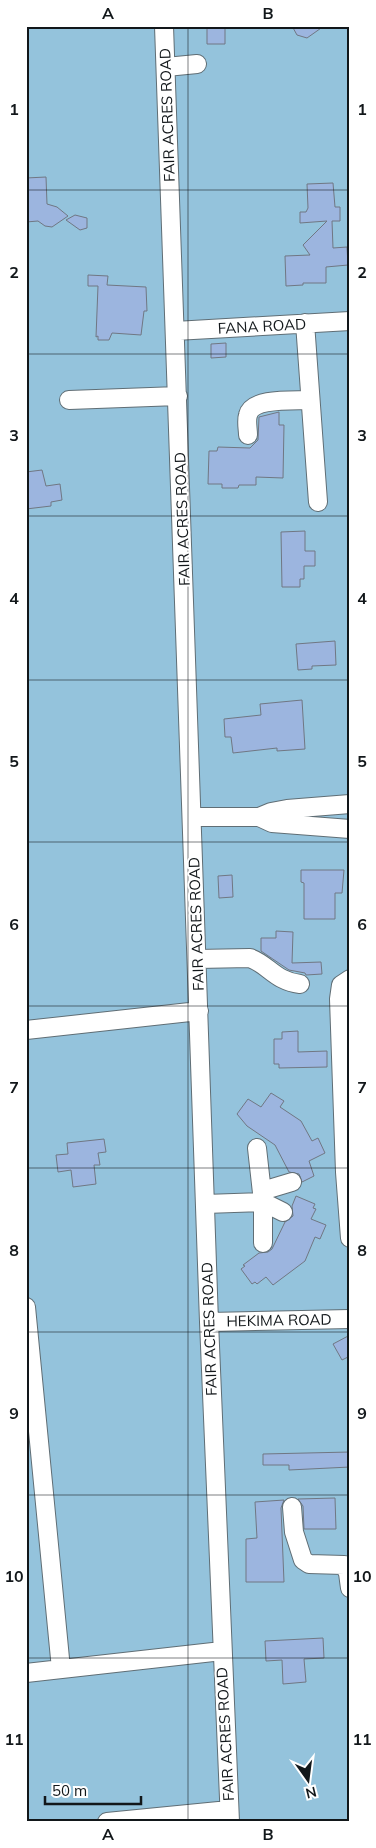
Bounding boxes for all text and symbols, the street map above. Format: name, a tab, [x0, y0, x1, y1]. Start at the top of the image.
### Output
text: A	[102, 3, 114, 23]
text: B	[262, 3, 274, 23]
street label: FAIR ACRES ROAD	[155, 48, 179, 182]
text: 1	[9, 99, 19, 119]
text: 1	[357, 99, 367, 119]
text: 2	[9, 262, 19, 282]
text: 2	[357, 262, 367, 282]
street label: FANA ROAD	[217, 314, 307, 338]
text: 3	[9, 425, 19, 445]
text: 3	[357, 425, 367, 445]
street label: FAIR ACRES ROAD	[170, 452, 194, 586]
text: 4	[9, 588, 19, 608]
text: 4	[357, 588, 367, 608]
text: 5	[9, 751, 19, 771]
text: 5	[357, 751, 367, 771]
street label: FAIR ACRES ROAD	[184, 857, 208, 991]
text: 6	[9, 914, 19, 934]
text: 6	[357, 914, 367, 934]
text: 7	[9, 1077, 19, 1097]
text: 7	[357, 1077, 367, 1097]
text: 8	[9, 1240, 19, 1260]
text: 8	[357, 1240, 367, 1260]
street label: FAIR ACRES ROAD	[197, 1262, 221, 1396]
street label: HEKIMA ROAD	[226, 1310, 332, 1330]
text: 9	[9, 1403, 19, 1423]
text: 9	[357, 1403, 367, 1423]
text: 10	[4, 1566, 24, 1586]
text: 10	[352, 1566, 372, 1586]
street label: FAIR ACRES ROAD	[212, 1667, 238, 1801]
text: 11	[4, 1729, 24, 1749]
text: 11	[352, 1729, 372, 1749]
north arrow	[284, 1756, 334, 1806]
scale bar	[45, 1773, 141, 1805]
text: 50 m	[52, 1781, 87, 1800]
text: N	[304, 1783, 318, 1803]
text: A	[102, 1824, 114, 1844]
text: B	[262, 1824, 274, 1844]

